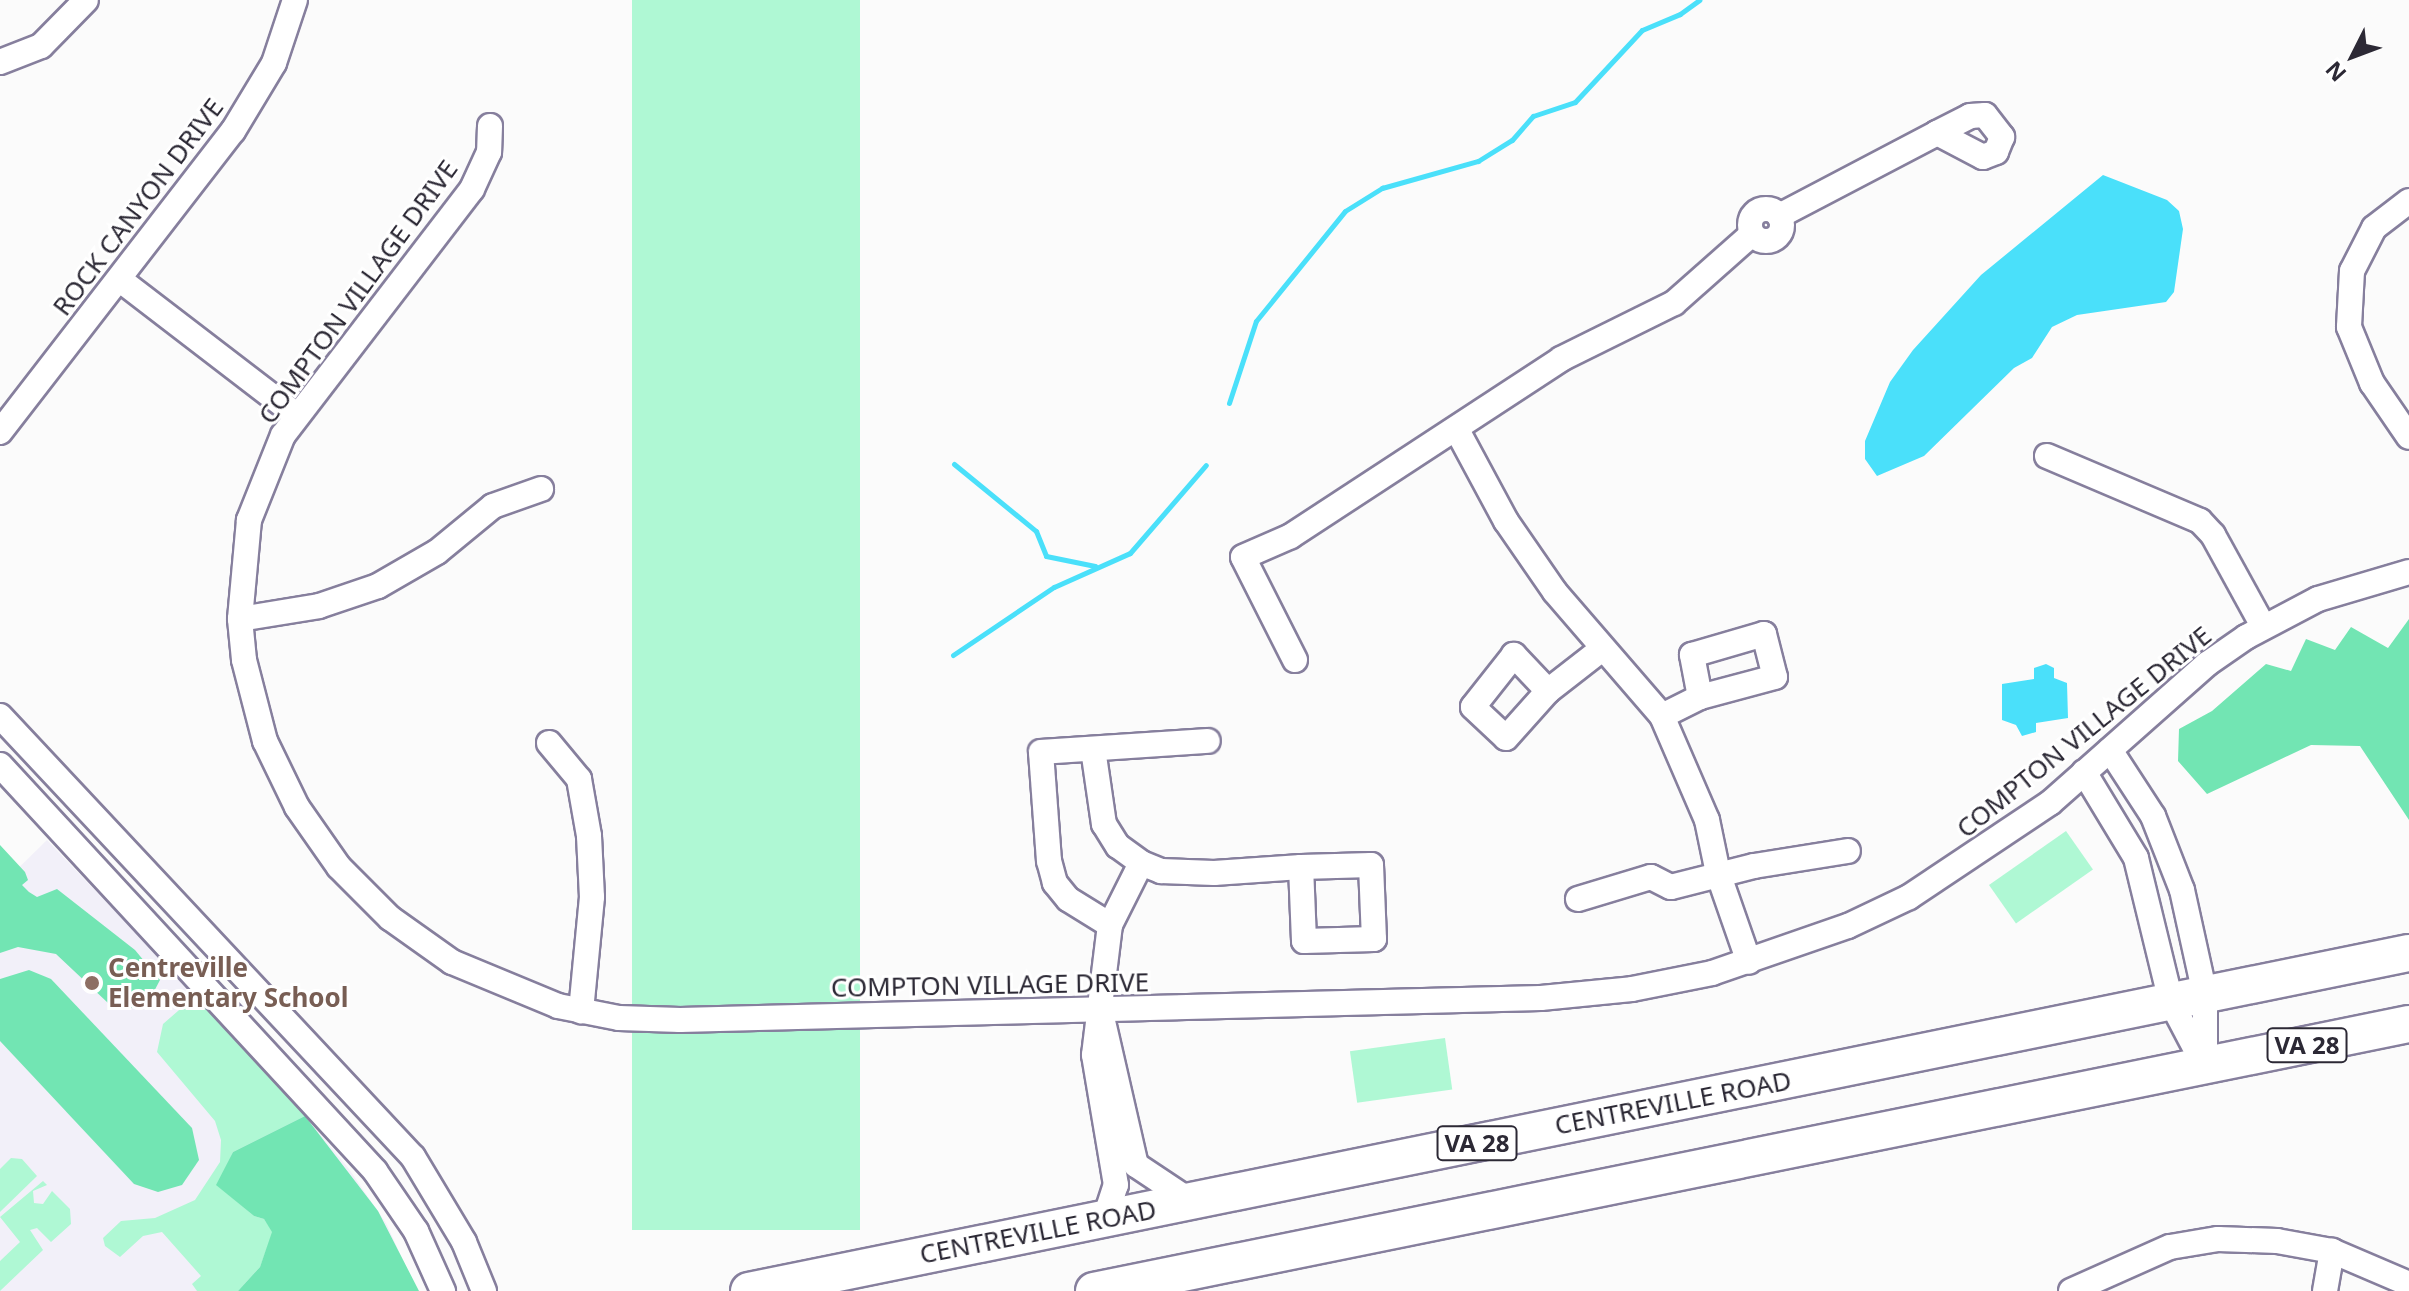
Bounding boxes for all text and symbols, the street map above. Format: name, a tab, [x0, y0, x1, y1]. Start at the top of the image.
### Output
north arrow	[2313, 16, 2393, 96]
text: N	[2318, 55, 2352, 89]
street label: ROCK CANYON DRIVE	[46, 92, 230, 322]
street label: COMPTON VILLAGE DRIVE	[252, 154, 464, 430]
street label: COMPTON VILLAGE DRIVE	[1951, 620, 2217, 844]
place label: Centreville Elementary School	[108, 952, 349, 1014]
street label: COMPTON VILLAGE DRIVE	[831, 967, 1149, 1003]
marker: Centreville Elementary School	[83, 974, 101, 992]
road number: VA 28	[2265, 1025, 2349, 1065]
street label: CENTREVILLE ROAD	[1552, 1065, 1794, 1141]
road number: VA 28	[1435, 1123, 1519, 1163]
street label: CENTREVILLE ROAD	[917, 1194, 1159, 1270]

